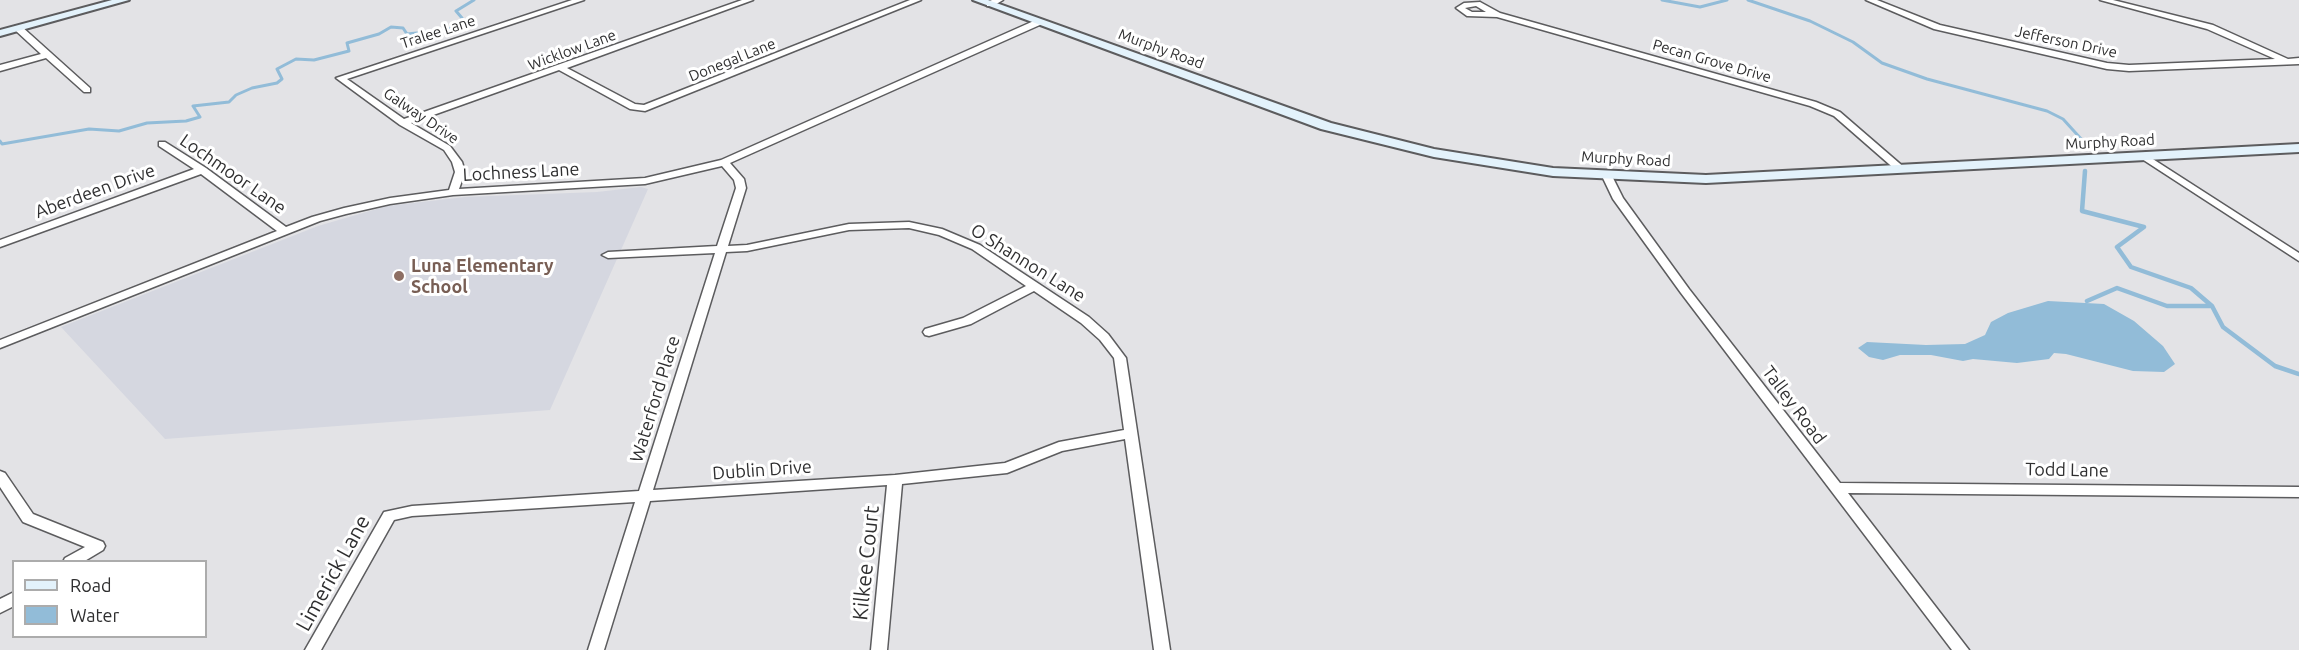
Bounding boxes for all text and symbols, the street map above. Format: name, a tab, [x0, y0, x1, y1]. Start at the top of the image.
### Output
street label: Tralee Lane	[398, 11, 478, 53]
street label: Jefferson Drive	[2013, 22, 2119, 62]
street label: Murphy Road	[1116, 25, 1206, 73]
street label: Wicklow Lane	[526, 26, 618, 74]
street label: Donegal Lane	[686, 34, 778, 86]
street label: Pecan Grove Drive	[1651, 35, 1773, 87]
street label: Galway Drive	[380, 84, 462, 148]
street label: Lochmoor Lane	[176, 129, 290, 219]
street label: Murphy Road	[2065, 131, 2155, 153]
street label: Murphy Road	[1581, 148, 1671, 170]
street label: Lochness Lane	[462, 158, 580, 186]
street label: Aberdeen Drive	[32, 159, 158, 223]
street label: O Shannon Lane	[967, 219, 1089, 307]
place label: Luna Elementary School	[411, 255, 554, 298]
marker: Luna Elementary School	[392, 269, 406, 283]
street label: Waterford Place	[625, 333, 685, 465]
street label: Talley Road	[1758, 362, 1830, 448]
street label: Dublin Drive	[712, 456, 812, 484]
street label: Todd Lane	[2025, 458, 2109, 482]
street label: Kilkee Court	[847, 504, 885, 622]
street label: Limerick Lane	[291, 511, 375, 635]
legend	[12, 560, 207, 638]
text: Road	[70, 575, 112, 595]
text: Water	[70, 605, 119, 625]

